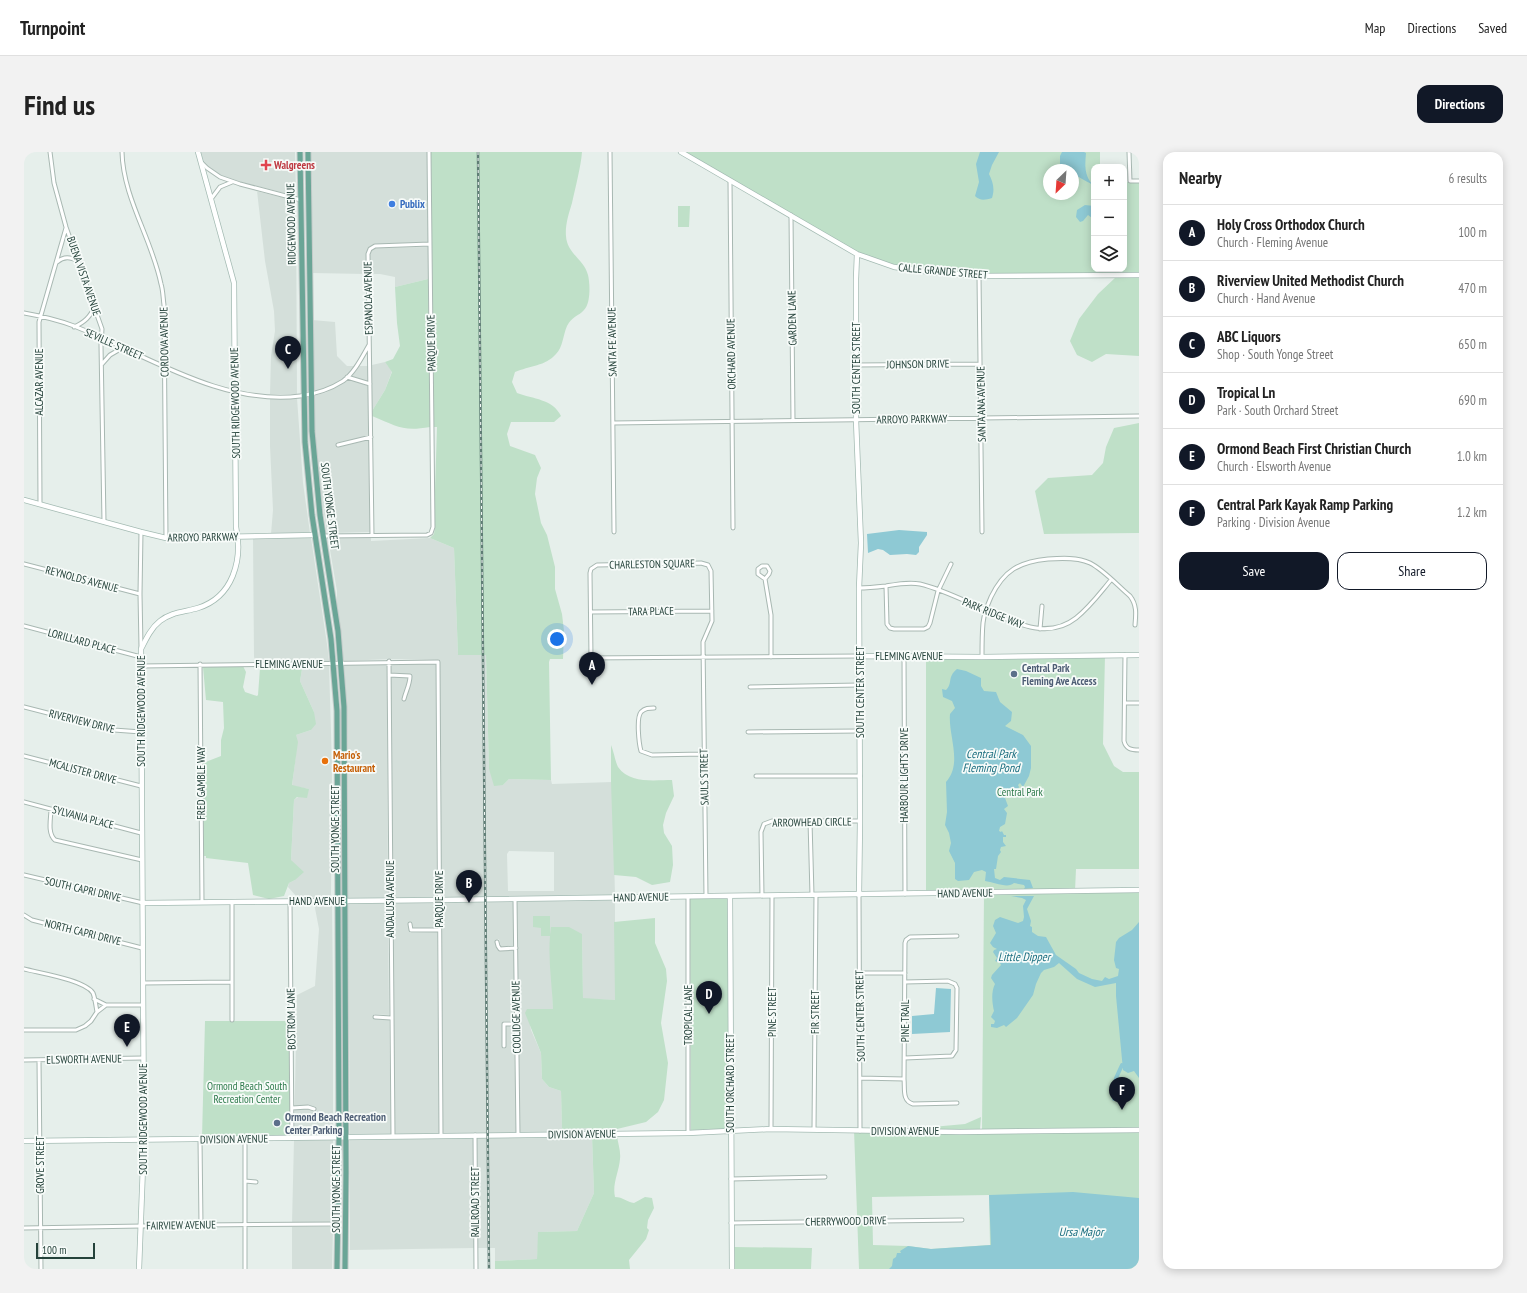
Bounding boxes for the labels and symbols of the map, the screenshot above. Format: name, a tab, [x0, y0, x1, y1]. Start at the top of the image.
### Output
place label: Walgreens	[273, 158, 315, 172]
marker: Walgreens	[261, 160, 271, 170]
north arrow	[1043, 164, 1079, 200]
street label: RIDGEWOOD AVENUE	[283, 183, 299, 265]
place label: Publix	[400, 197, 425, 211]
marker: Publix	[387, 199, 397, 209]
street label: BUENA VISTA AVENUE	[64, 234, 104, 318]
street label: CALLE GRANDE STREET	[898, 260, 988, 282]
street label: ESPANOLA AVENUE	[360, 261, 376, 335]
street label: GARDEN LANE	[785, 290, 799, 346]
street label: CORDOVA AVENUE	[156, 307, 172, 377]
street label: SANTA FE AVENUE	[604, 307, 620, 377]
street label: PARQUE DRIVE	[424, 314, 438, 372]
street label: ORCHARD AVENUE	[723, 318, 739, 390]
street label: SOUTH CENTER STREET	[849, 322, 863, 414]
street label: SEVILLE STREET	[83, 325, 145, 363]
pin: C	[275, 336, 301, 369]
street label: SOUTH RIDGEWOOD AVENUE	[227, 347, 243, 459]
street label: ALCAZAR AVENUE	[32, 348, 46, 416]
street label: JOHNSON DRIVE	[885, 356, 950, 372]
street label: SANTA ANA AVENUE	[973, 366, 989, 442]
street label: ARROYO PARKWAY	[876, 411, 948, 427]
street label: SOUTH YONGE STREET	[318, 462, 342, 550]
street label: ARROYO PARKWAY	[167, 529, 239, 545]
street label: CHARLESTON SQUARE	[609, 556, 695, 572]
street label: REYNOLDS AVENUE	[44, 563, 120, 596]
street label: PARK RIDGE WAY	[960, 594, 1026, 632]
street label: TARA PLACE	[628, 604, 674, 618]
street label: LORILLARD PLACE	[46, 625, 118, 657]
your location	[547, 629, 567, 649]
street label: SOUTH CENTER STREET	[853, 646, 867, 738]
street label: FLEMING AVENUE	[875, 649, 943, 663]
pin: A	[579, 652, 605, 685]
street label: SOUTH RIDGEWOOD AVENUE	[134, 655, 148, 767]
street label: FLEMING AVENUE	[255, 657, 323, 671]
place label: Central Park Fleming Ave Access	[1022, 661, 1097, 688]
marker: Central Park Fleming Ave Access	[1009, 669, 1019, 679]
street label: RIVERVIEW DRIVE	[47, 706, 117, 736]
street label: HARBOUR LIGHTS DRIVE	[897, 727, 911, 822]
street label: FRED GAMBLE WAY	[194, 746, 208, 820]
water label: Central Park Fleming Pond	[963, 746, 1021, 775]
place label: Mario's Restaurant	[333, 748, 376, 775]
street label: SAULS STREET	[697, 749, 711, 805]
street label: MCALISTER DRIVE	[48, 755, 119, 787]
marker: Mario's Restaurant	[320, 756, 330, 766]
street label: SOUTH YONGE STREET	[328, 785, 342, 873]
park label: Central Park	[997, 785, 1044, 799]
street label: SYLVANIA PLACE	[51, 802, 116, 832]
street label: ARROWHEAD CIRCLE	[772, 814, 852, 830]
street label: ANDALUSIA AVENUE	[383, 860, 397, 938]
street label: PARQUE DRIVE	[432, 870, 446, 927]
pin: B	[456, 870, 482, 903]
street label: SOUTH CAPRI DRIVE	[43, 873, 123, 905]
street label: HAND AVENUE	[937, 886, 993, 900]
street label: HAND AVENUE	[613, 890, 669, 904]
street label: HAND AVENUE	[289, 894, 345, 908]
street label: NORTH CAPRI DRIVE	[43, 916, 123, 948]
water label: Little Dipper	[998, 949, 1052, 964]
street label: SOUTH CENTER STREET	[852, 970, 868, 1062]
street label: COOLIDGE AVENUE	[508, 980, 524, 1054]
pin: D	[696, 981, 722, 1014]
street label: TROPICAL LANE	[681, 985, 695, 1045]
street label: PINE STREET	[765, 987, 779, 1037]
street label: BOSTROM LANE	[283, 988, 299, 1050]
street label: FIR STREET	[808, 990, 822, 1034]
street label: PINE TRAIL	[898, 999, 912, 1042]
pin: E	[114, 1014, 140, 1047]
street label: SOUTH ORCHARD STREET	[723, 1033, 737, 1133]
street label: ELSWORTH AVENUE	[46, 1051, 122, 1067]
street label: SOUTH RIDGEWOOD AVENUE	[136, 1063, 150, 1175]
pin: F	[1109, 1077, 1135, 1110]
park label: Ormond Beach South Recreation Center	[207, 1079, 287, 1106]
place label: Ormond Beach Recreation Center Parking	[285, 1110, 386, 1137]
marker: Ormond Beach Recreation Center Parking	[272, 1118, 282, 1128]
street label: DIVISION AVENUE	[871, 1124, 939, 1138]
street label: DIVISION AVENUE	[548, 1126, 616, 1142]
street label: DIVISION AVENUE	[200, 1131, 268, 1147]
street label: GROVE STREET	[33, 1136, 47, 1194]
street label: SOUTH YONGE STREET	[329, 1145, 343, 1233]
street label: RAILROAD STREET	[468, 1167, 482, 1237]
street label: CHERRYWOOD DRIVE	[805, 1213, 887, 1229]
street label: FAIRVIEW AVENUE	[146, 1217, 216, 1233]
water label: Ursa Major	[1059, 1224, 1105, 1239]
scale bar	[36, 1241, 95, 1260]

